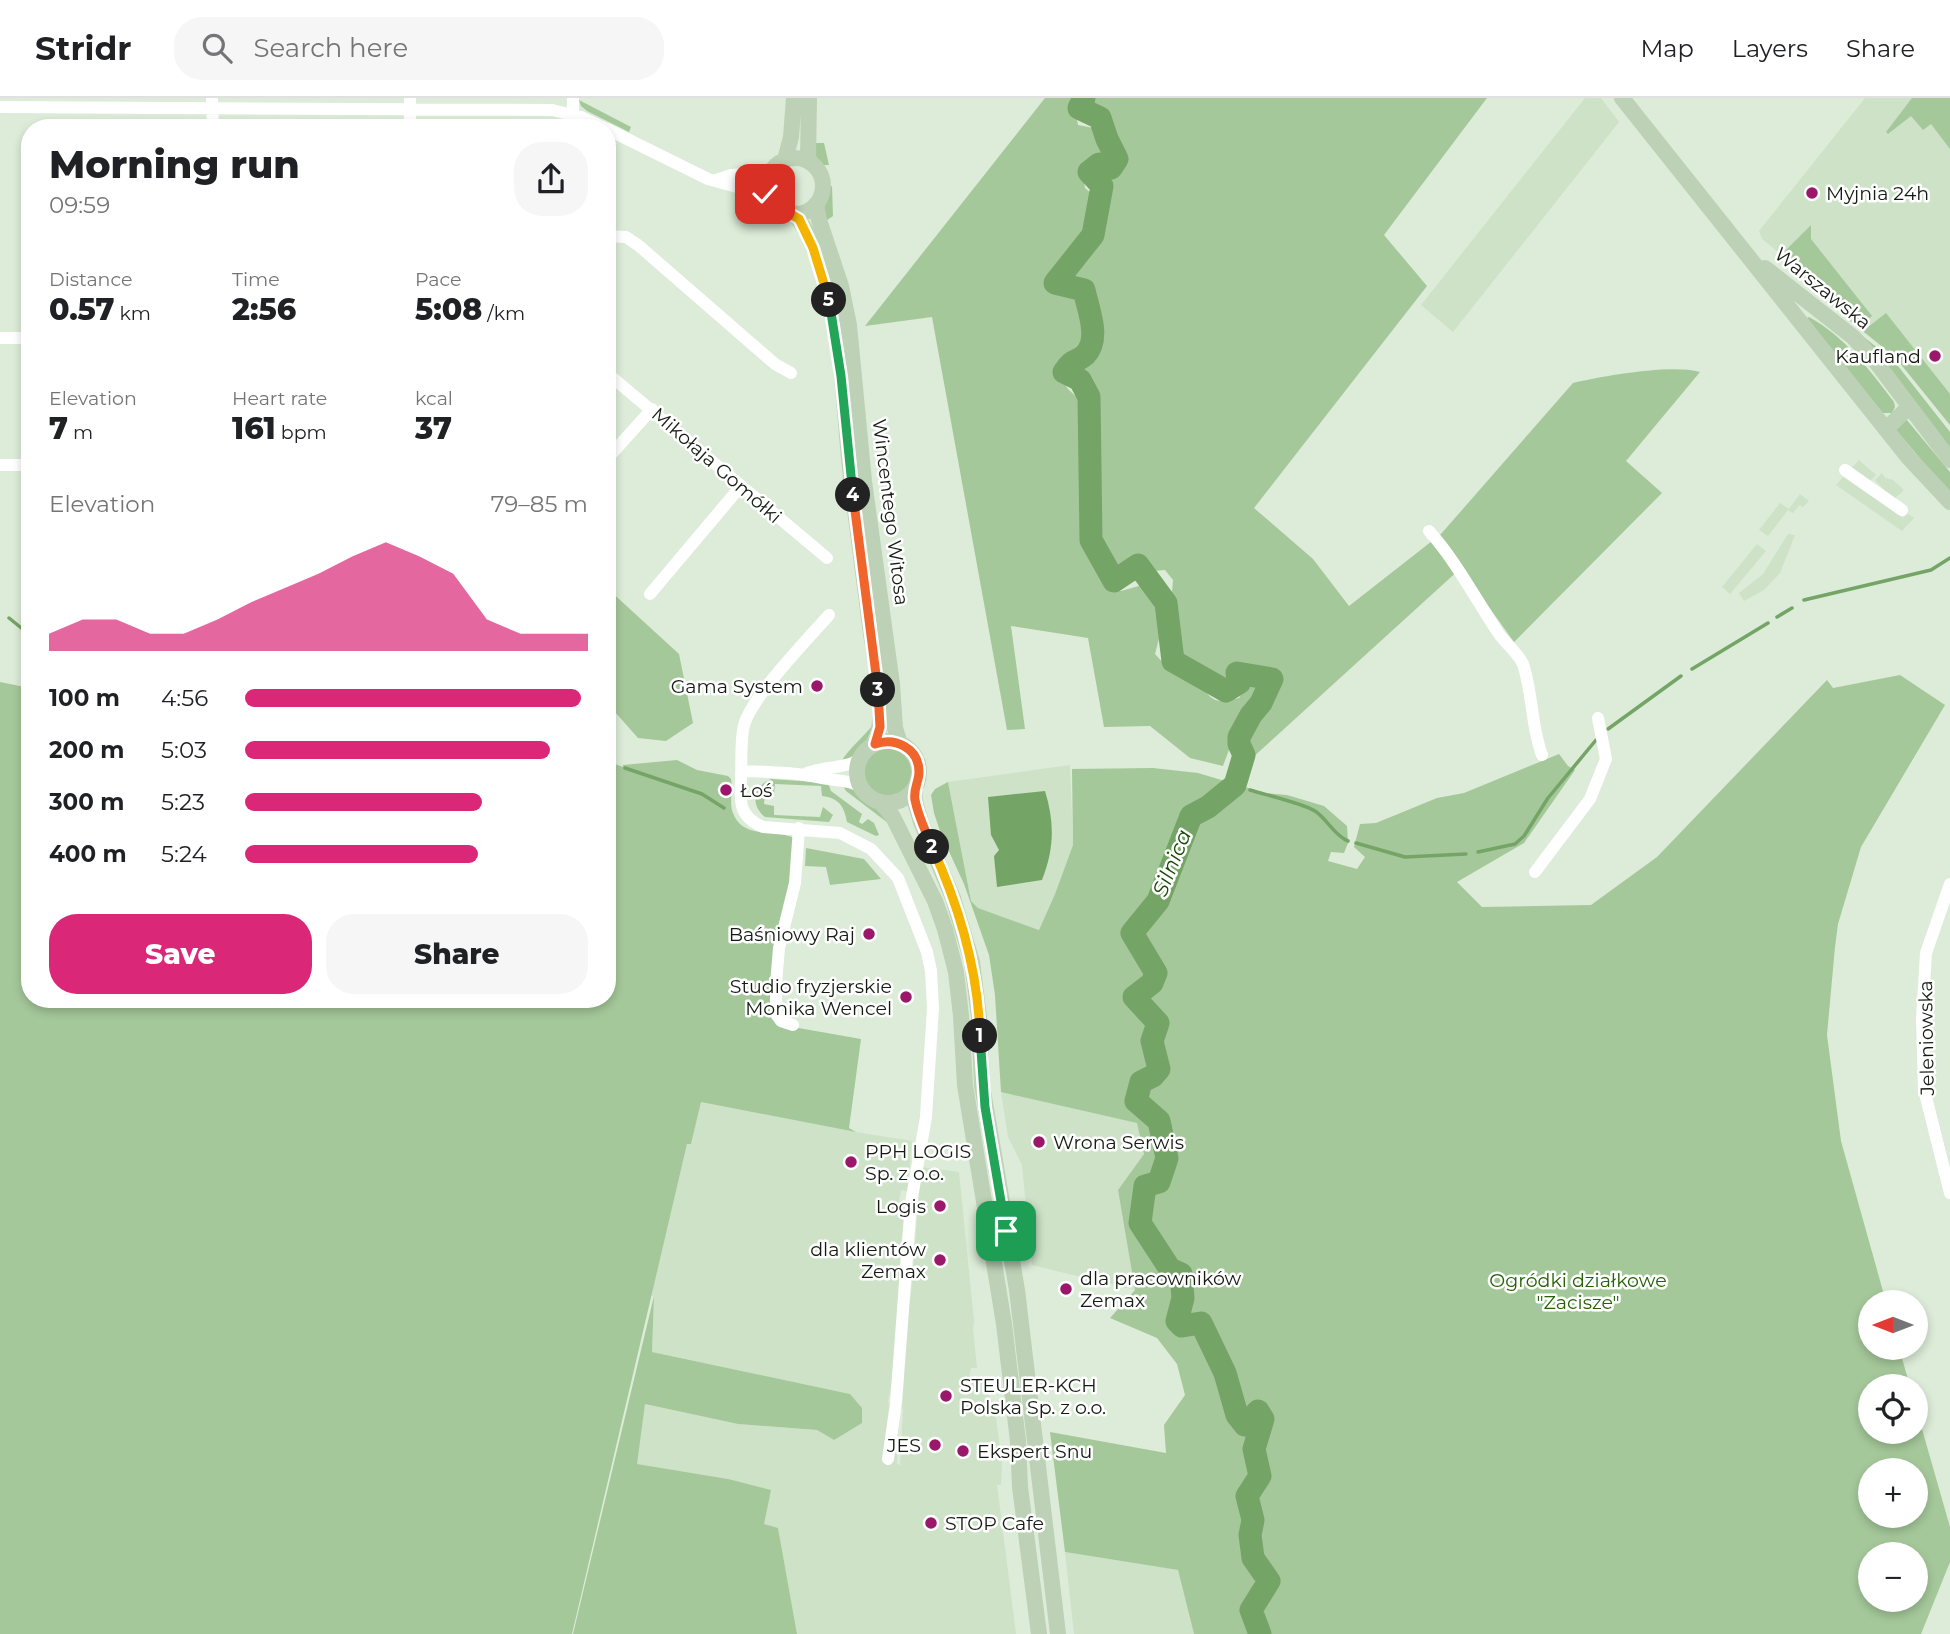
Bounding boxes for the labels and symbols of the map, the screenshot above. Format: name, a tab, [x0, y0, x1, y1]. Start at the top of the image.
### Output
pin	[735, 164, 795, 224]
place label: Myjnia 24h	[1826, 182, 1929, 205]
marker: Myjnia 24h	[1804, 185, 1820, 201]
street label: Warszawska	[1770, 243, 1875, 334]
pin: 5	[812, 282, 846, 318]
place label: Kaufland	[1835, 345, 1921, 368]
marker: Kaufland	[1927, 348, 1943, 364]
street label: Mikołaja Gomółki	[647, 403, 786, 528]
street label: Wincentego Witosa	[868, 417, 913, 607]
pin: 4	[836, 478, 870, 512]
pin: 3	[860, 672, 896, 708]
place label: Gama System	[671, 675, 803, 698]
marker: Gama System	[809, 678, 825, 694]
place label: Łoś	[740, 779, 772, 802]
marker: Łoś	[718, 782, 734, 798]
water label: Silnica	[1147, 826, 1196, 900]
pin: 2	[914, 830, 950, 864]
place label: Baśniowy Raj	[729, 923, 855, 946]
marker: Baśniowy Raj	[861, 926, 877, 942]
place label: Studio fryzjerskie Monika Wencel	[730, 975, 892, 1020]
street label: Jeleniowska	[1914, 980, 1939, 1097]
marker: Studio fryzjerskie Monika Wencel	[898, 989, 914, 1005]
pin: 1	[962, 1018, 998, 1054]
place label: Wrona Serwis	[1053, 1131, 1184, 1154]
marker: Wrona Serwis	[1031, 1134, 1047, 1150]
place label: PPH LOGIS Sp. z o.o.	[865, 1140, 971, 1185]
marker: PPH LOGIS Sp. z o.o.	[843, 1154, 859, 1170]
place label: Logis	[876, 1195, 926, 1218]
marker: Logis	[932, 1198, 948, 1214]
pin	[976, 1201, 1036, 1261]
place label: dla klientów Zemax	[810, 1238, 926, 1283]
marker: dla klientów Zemax	[932, 1252, 948, 1268]
place label: dla pracowników Zemax	[1080, 1267, 1242, 1312]
park label: Ogródki działkowe "Zacisze"	[1489, 1269, 1667, 1314]
marker: dla pracowników Zemax	[1058, 1281, 1074, 1297]
north arrow	[1858, 1290, 1928, 1360]
place label: STEULER-KCH Polska Sp. z o.o.	[960, 1374, 1106, 1419]
marker: STEULER-KCH Polska Sp. z o.o.	[938, 1388, 954, 1404]
place label: JES	[886, 1434, 921, 1457]
marker: JES	[927, 1437, 943, 1453]
place label: Ekspert Snu	[977, 1440, 1092, 1463]
marker: Ekspert Snu	[955, 1443, 971, 1459]
place label: STOP Cafe	[945, 1512, 1044, 1535]
marker: STOP Cafe	[923, 1515, 939, 1531]

